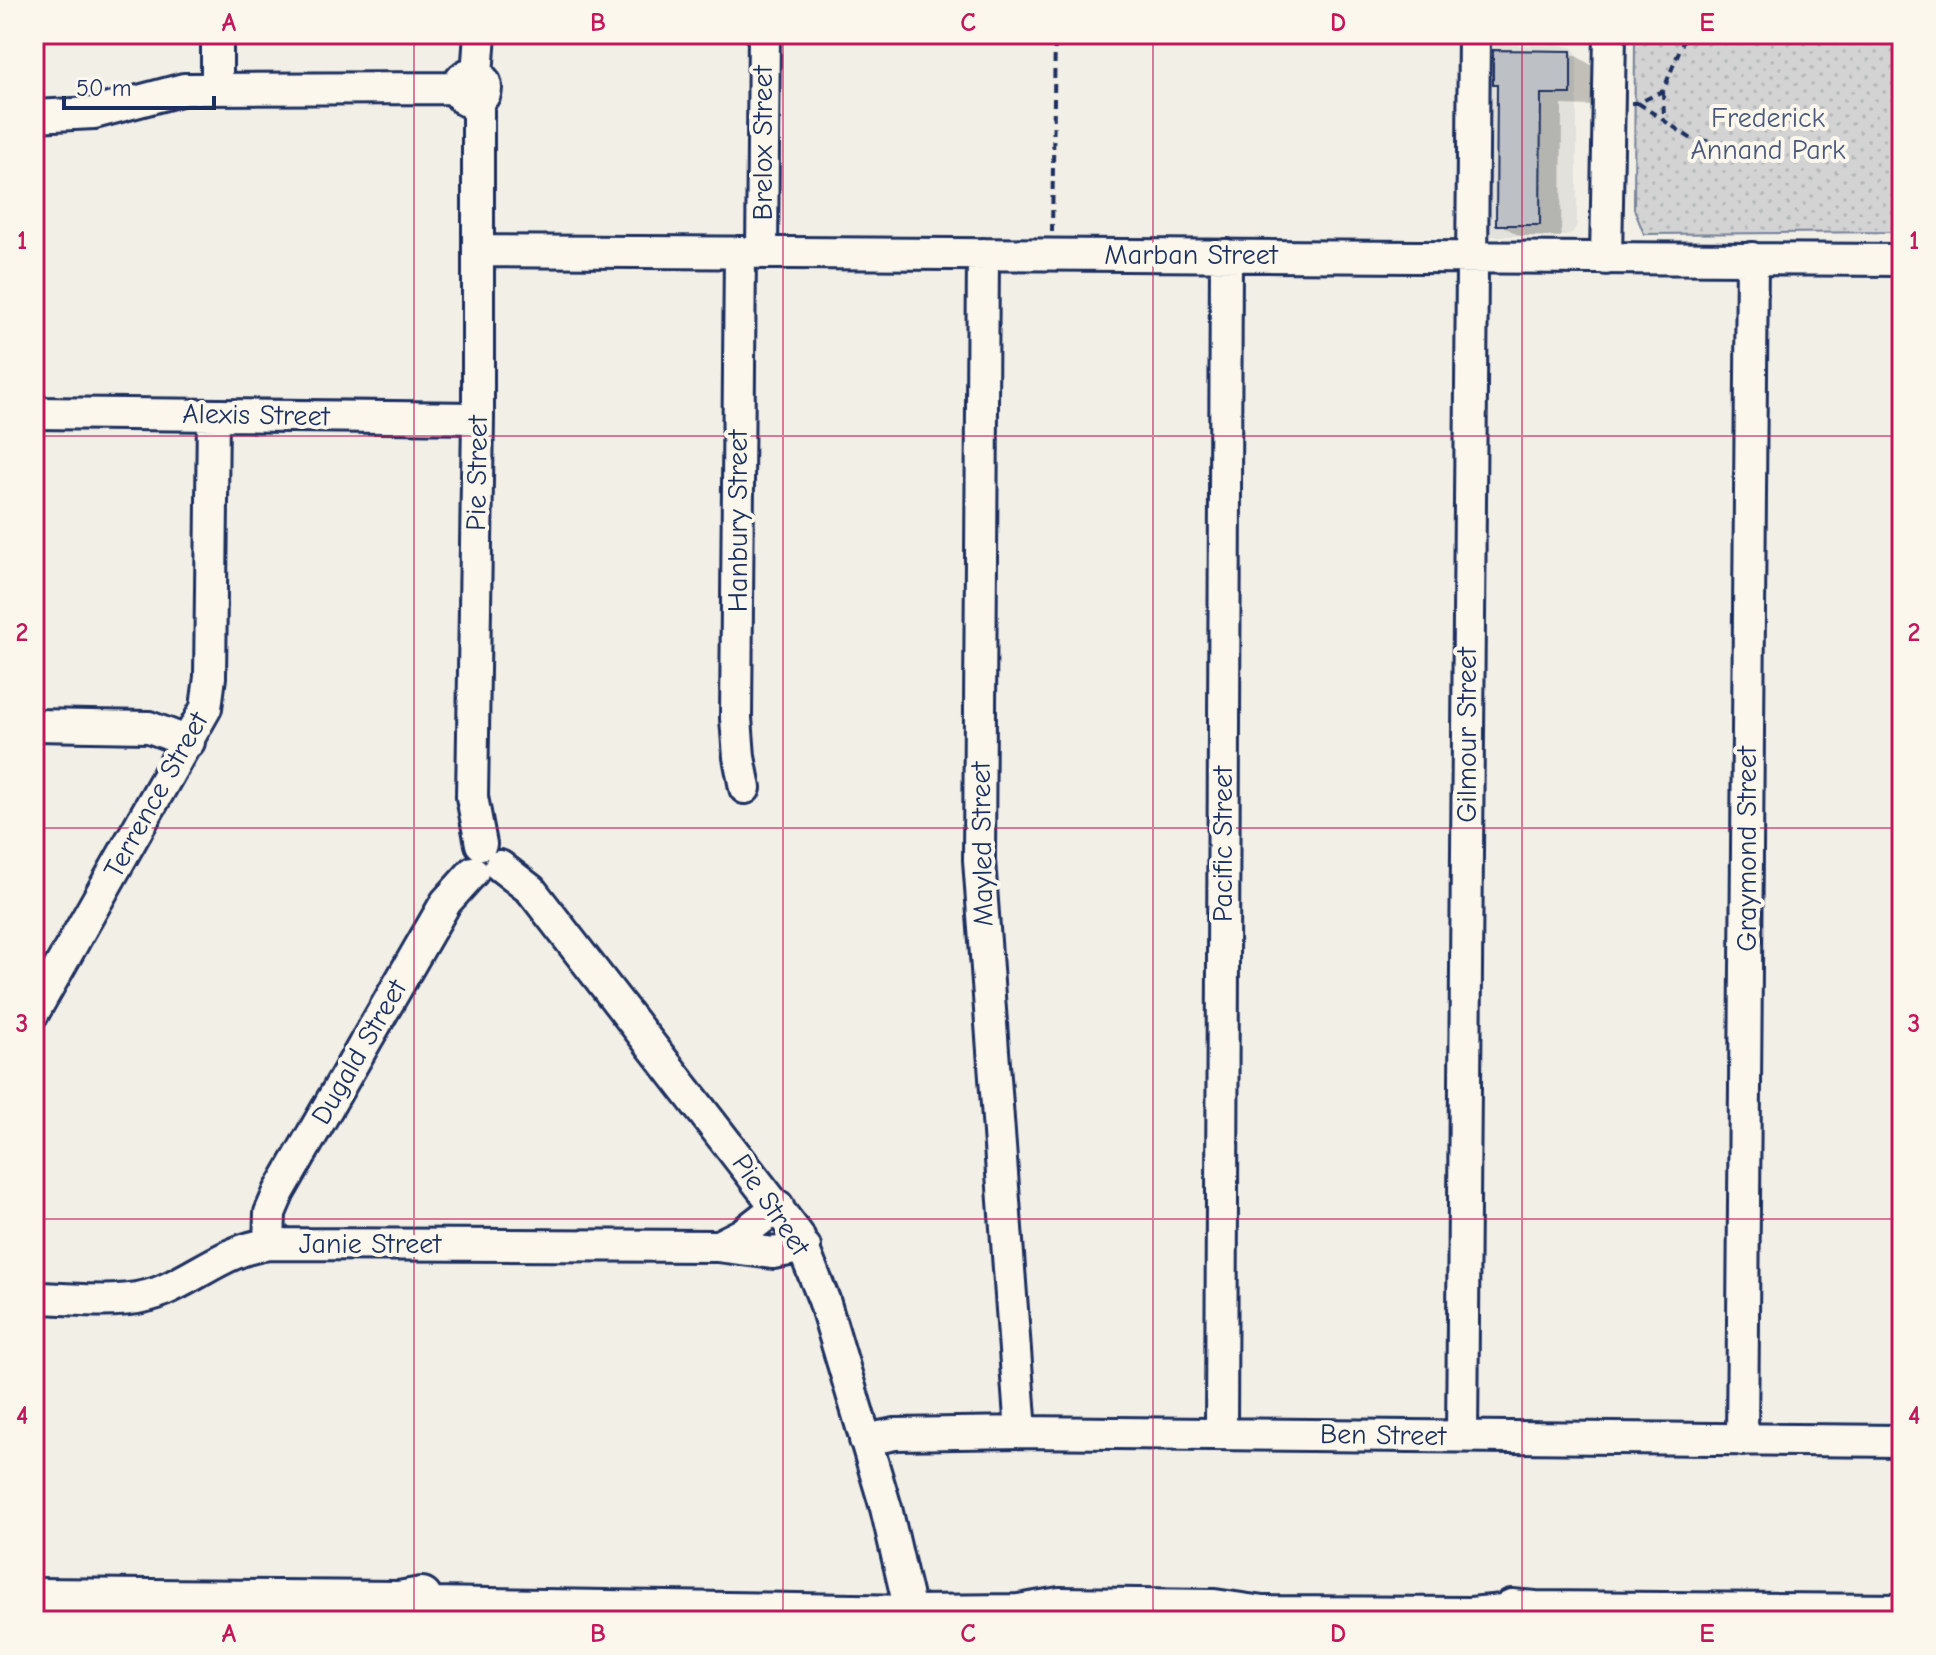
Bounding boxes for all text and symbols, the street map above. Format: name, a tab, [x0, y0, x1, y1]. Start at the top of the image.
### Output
text: A	[222, 8, 237, 38]
text: B	[590, 8, 606, 38]
text: C	[960, 8, 976, 38]
text: D	[1330, 8, 1346, 38]
text: E	[1699, 8, 1715, 38]
scale bar	[64, 60, 214, 110]
street label: Brelox Street	[747, 65, 779, 220]
text: 50 m	[76, 74, 132, 102]
park label: Frederick Annand Park	[1691, 102, 1846, 166]
text: 1	[17, 226, 27, 256]
text: 1	[1909, 226, 1919, 256]
street label: Marban Street	[1104, 239, 1279, 271]
street label: Alexis Street	[182, 398, 331, 432]
street label: Pie Street	[460, 414, 494, 531]
street label: Hanbury Street	[722, 429, 754, 612]
text: 2	[16, 618, 28, 648]
text: 2	[1908, 618, 1920, 648]
street label: Gilmour Street	[1451, 646, 1483, 823]
street label: Terrence Street	[97, 706, 215, 883]
street label: Graymond Street	[1731, 745, 1763, 952]
street label: Mayled Street	[965, 760, 999, 927]
street label: Pacific Street	[1207, 765, 1239, 922]
street label: Dugald Street	[305, 973, 414, 1130]
text: 3	[16, 1009, 28, 1039]
text: 3	[1908, 1009, 1920, 1039]
street label: Pie Street	[725, 1148, 817, 1263]
street label: Janie Street	[299, 1228, 442, 1260]
text: 4	[16, 1401, 28, 1431]
text: 4	[1908, 1401, 1920, 1431]
street label: Ben Street	[1320, 1418, 1447, 1452]
text: A	[222, 1619, 237, 1649]
text: B	[590, 1619, 606, 1649]
text: C	[960, 1619, 976, 1649]
text: D	[1330, 1619, 1346, 1649]
text: E	[1699, 1619, 1715, 1649]

